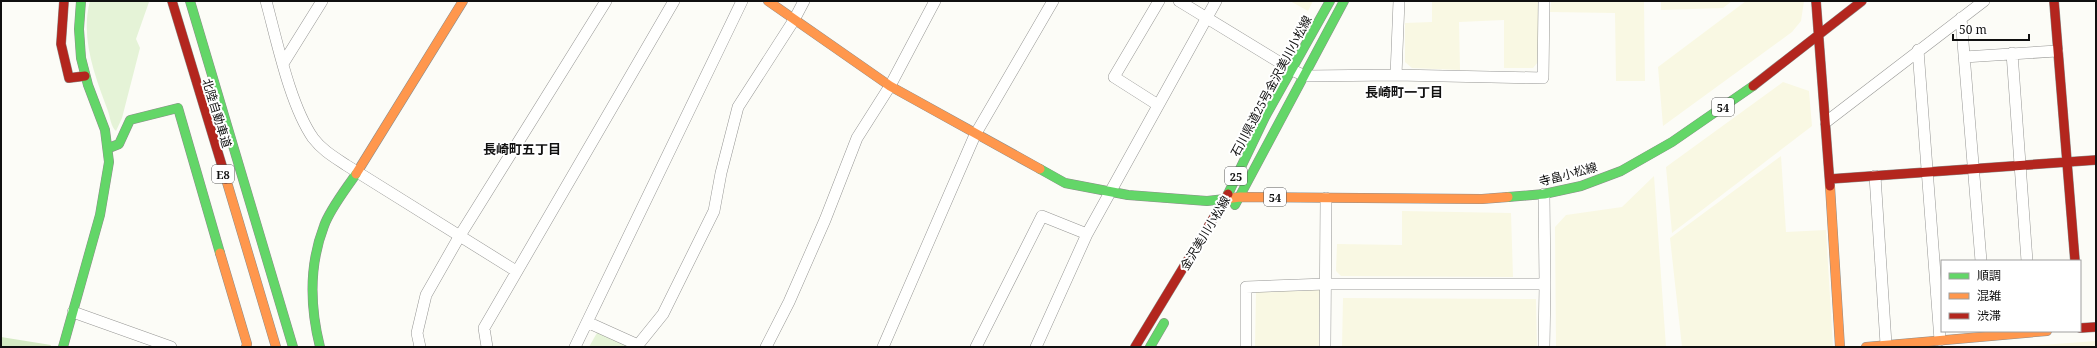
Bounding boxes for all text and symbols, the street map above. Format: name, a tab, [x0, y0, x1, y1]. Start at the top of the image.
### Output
street label: 石川県道25号金沢美川小松線	[1227, 13, 1315, 159]
scale bar	[1953, 16, 2029, 42]
text: 50 m	[1959, 21, 1987, 38]
street label: 北陸自動車道	[198, 76, 236, 150]
district label: 長崎町一丁目	[1365, 83, 1443, 101]
road number: 54	[1712, 98, 1734, 116]
district label: 長崎町五丁目	[483, 140, 561, 158]
street label: 寺畠小松線	[1537, 158, 1599, 190]
road number: E8	[212, 165, 234, 183]
road number: 25	[1225, 167, 1247, 185]
road number: 54	[1264, 188, 1286, 206]
street label: 金沢美川小松線	[1176, 193, 1234, 273]
legend	[1941, 260, 2081, 332]
text: 順調	[1977, 267, 2001, 284]
text: 混雑	[1977, 287, 2001, 304]
text: 渋滞	[1977, 307, 2001, 324]

